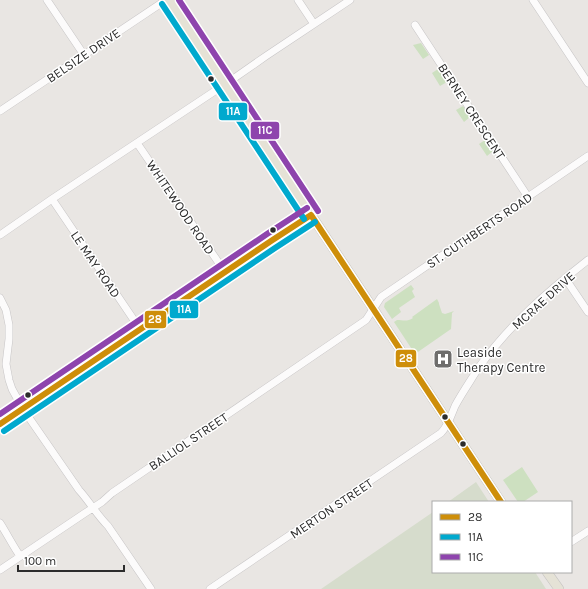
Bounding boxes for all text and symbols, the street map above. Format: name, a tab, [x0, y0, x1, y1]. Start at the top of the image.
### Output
street label: BELSIZE DRIVE	[43, 25, 123, 86]
street label: BERNEY CRESCENT	[435, 60, 509, 163]
unlabelled marker	[206, 74, 216, 84]
line badge: 11A	[218, 102, 248, 121]
text: 11A	[226, 105, 240, 118]
line badge: 11C	[250, 121, 280, 140]
text: 11C	[258, 124, 272, 137]
street label: WHITEWOOD ROAD	[144, 157, 218, 257]
street label: ST. CUTHBERTS ROAD	[423, 189, 535, 271]
unlabelled marker	[268, 225, 278, 235]
street label: LE MAY ROAD	[68, 228, 123, 300]
street label: MCRAE DRIVE	[509, 268, 578, 333]
line badge: 11A	[169, 300, 199, 319]
text: 11A	[177, 303, 191, 316]
line badge: 28	[144, 310, 167, 329]
text: 28	[148, 313, 162, 326]
place label: Leaside Therapy Centre	[457, 345, 546, 375]
hospital icon: Leaside Therapy Centre	[432, 348, 454, 370]
line badge: 28	[395, 349, 417, 368]
text: 28	[399, 352, 413, 365]
unlabelled marker	[23, 390, 33, 400]
street label: BALLIOL STREET	[146, 409, 231, 473]
unlabelled marker	[440, 412, 450, 422]
unlabelled marker	[458, 439, 468, 449]
street label: MERTON STREET	[287, 475, 376, 542]
legend	[432, 501, 572, 573]
text: 28	[468, 510, 482, 524]
text: 11A	[468, 530, 483, 544]
scale bar	[18, 547, 124, 573]
text: 11C	[468, 550, 483, 564]
text: 100 m	[24, 554, 56, 568]

